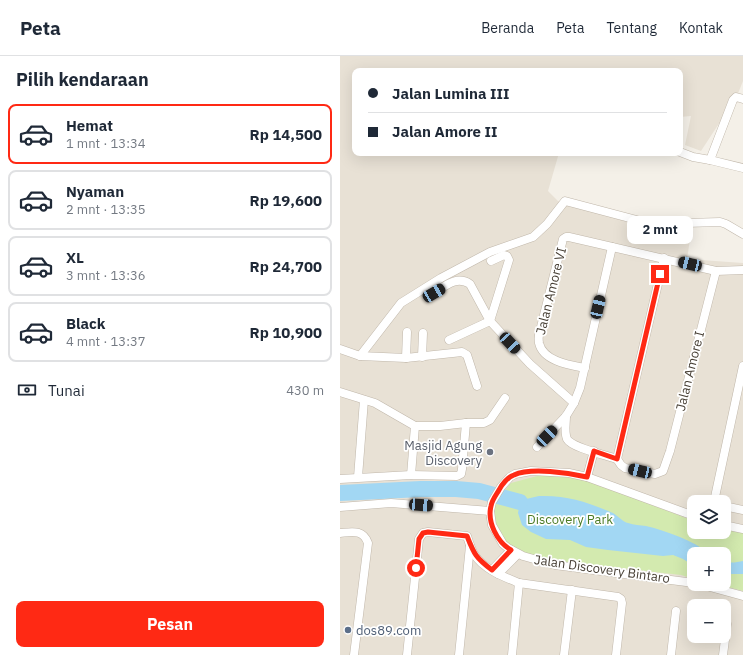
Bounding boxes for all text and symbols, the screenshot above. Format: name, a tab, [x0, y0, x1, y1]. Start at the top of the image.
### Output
text: Peta	[20, 16, 61, 40]
text: Beranda	[481, 19, 534, 37]
text: Peta	[556, 19, 584, 37]
text: Tentang	[606, 19, 657, 37]
text: Kontak	[679, 19, 723, 37]
text: Pilih kendaraan	[16, 68, 149, 91]
text: Jalan Lumina III	[392, 84, 509, 103]
icon: car	[18, 116, 54, 152]
text: Hemat	[66, 116, 113, 135]
text: Jalan Amore II	[392, 122, 498, 141]
text: Rp 14,500	[250, 125, 322, 144]
text: 1 mnt · 13:34	[66, 135, 146, 152]
icon: car	[18, 182, 54, 218]
text: Nyaman	[66, 182, 124, 201]
text: Rp 19,600	[250, 191, 322, 210]
text: 2 mnt · 13:35	[66, 201, 146, 218]
callout: 2 mnt	[627, 216, 693, 244]
text: 2 mnt	[642, 221, 678, 238]
street label: Jalan Amore VI	[532, 246, 570, 336]
icon: car	[18, 248, 54, 284]
text: XL	[66, 248, 84, 267]
car	[677, 255, 703, 273]
text: Rp 24,700	[250, 257, 322, 276]
route end	[651, 265, 669, 283]
text: 3 mnt · 13:36	[66, 267, 146, 284]
car	[421, 282, 447, 304]
car	[589, 294, 607, 320]
icon: car	[18, 314, 54, 350]
text: Black	[66, 314, 106, 333]
text: Rp 10,900	[250, 323, 322, 342]
street label: Jalan Amore I	[672, 329, 708, 413]
car	[497, 330, 523, 356]
text: 4 mnt · 13:37	[66, 333, 146, 350]
icon: cash	[16, 379, 38, 401]
text: Tunai	[48, 381, 85, 400]
text: 430 m	[286, 382, 324, 399]
car	[534, 423, 560, 449]
place label: Masjid Agung Discovery	[404, 437, 483, 469]
marker: Masjid Agung Discovery	[485, 447, 495, 457]
car	[627, 462, 653, 480]
map controls	[687, 495, 731, 643]
button: layers	[687, 495, 731, 539]
car	[409, 498, 433, 512]
park label: Discovery Park	[527, 511, 613, 528]
button: +	[687, 547, 731, 591]
street label: Jalan Discovery Bintaro	[533, 551, 671, 587]
route start	[407, 559, 425, 577]
button: −	[687, 599, 731, 643]
button: Pesan	[16, 601, 324, 647]
place label: dos89.com	[356, 622, 421, 639]
marker: dos89.com	[343, 625, 353, 635]

